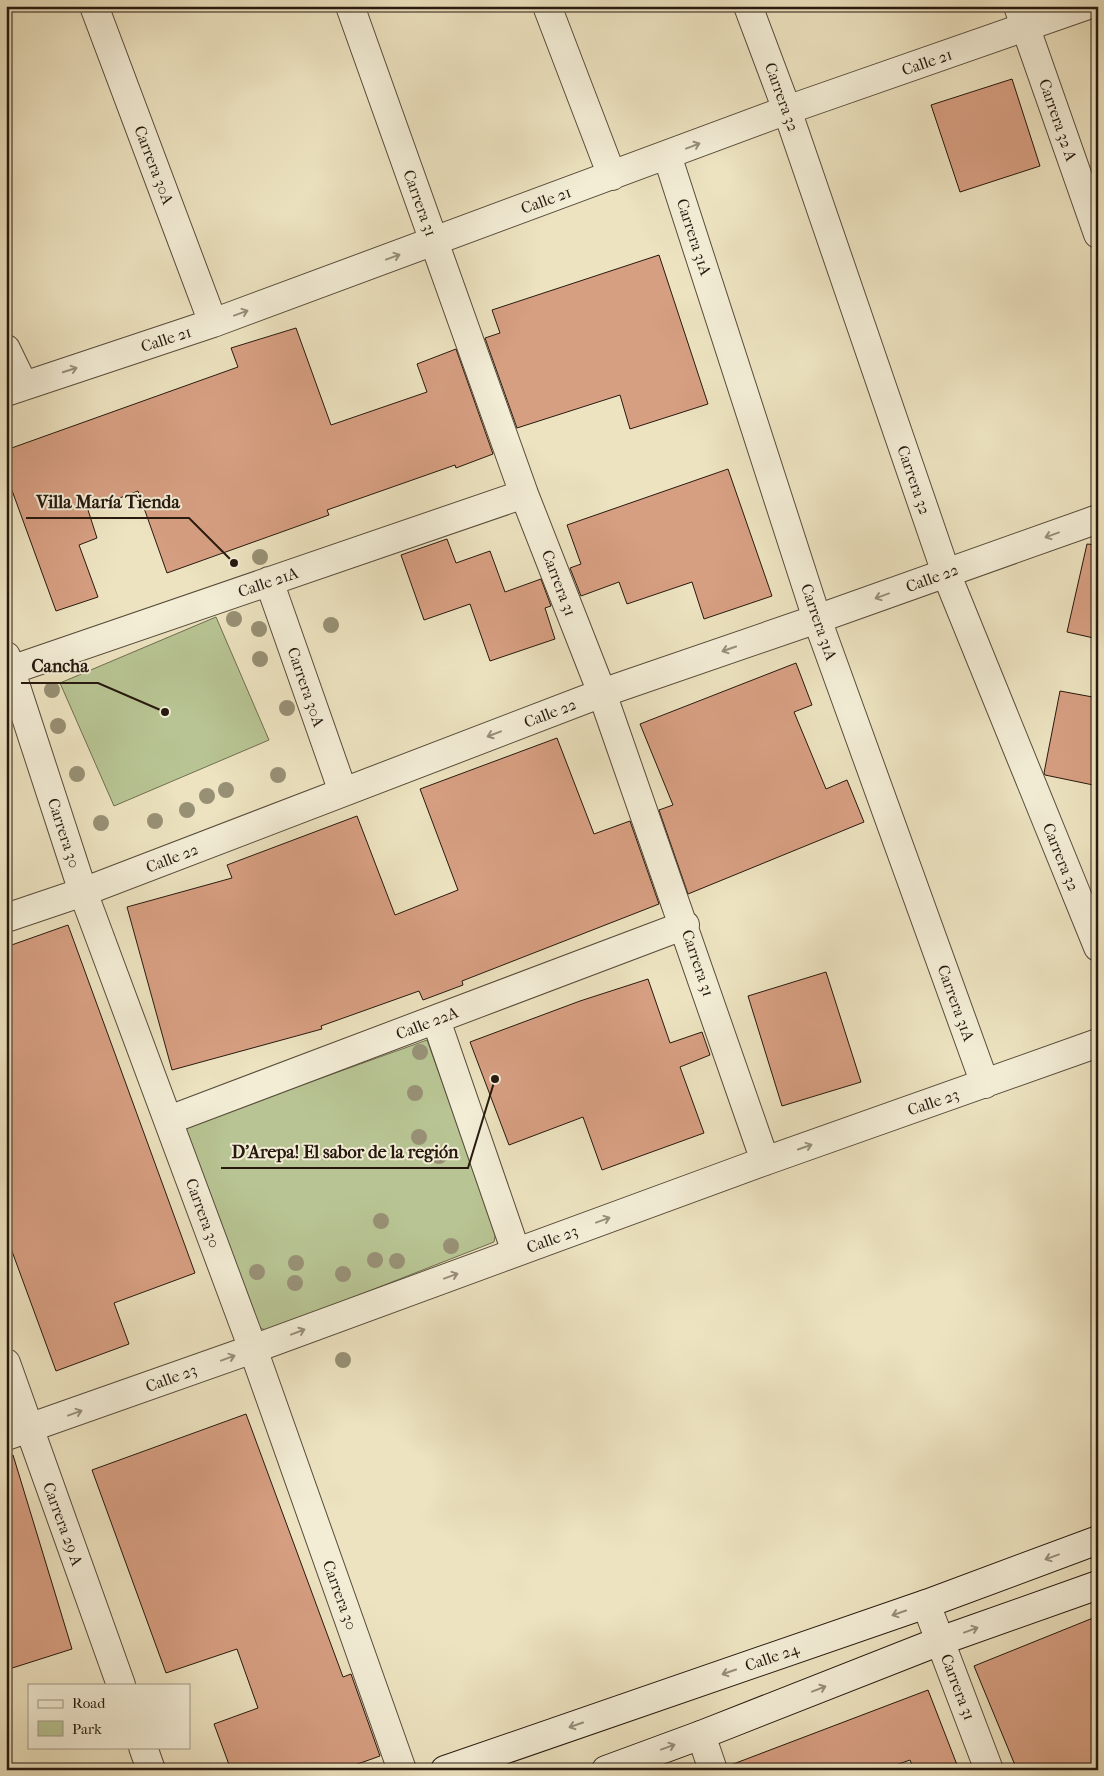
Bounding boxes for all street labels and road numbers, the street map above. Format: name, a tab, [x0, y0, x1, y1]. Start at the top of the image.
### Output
street label: Calle 21	[899, 45, 955, 79]
street label: Carrera 32	[761, 60, 803, 134]
street label: Carrera 32 A	[1035, 76, 1081, 164]
street label: Carrera 30A	[130, 123, 178, 208]
street label: Carrera 31	[399, 167, 441, 239]
street label: Calle 21	[518, 182, 574, 218]
street label: Carrera 31A	[673, 196, 716, 279]
street label: Calle 21	[138, 322, 194, 356]
street label: Carrera 32	[893, 443, 935, 517]
street label: Carrera 31	[538, 547, 580, 619]
street label: Calle 22	[903, 560, 961, 596]
street label: Calle 21A	[235, 563, 301, 601]
street label: Carrera 31A	[797, 581, 841, 663]
street label: Carrera 30A	[284, 645, 329, 730]
street label: Calle 22	[521, 694, 579, 732]
street label: Carrera 30	[44, 796, 84, 870]
street label: Carrera 32	[1039, 820, 1083, 894]
street label: Calle 22	[143, 839, 201, 877]
street label: Carrera 31	[678, 927, 718, 999]
street label: Carrera 31A	[933, 962, 979, 1044]
street label: Calle 22A	[393, 1002, 461, 1044]
street label: Calle 23	[905, 1084, 961, 1120]
street label: Carrera 30	[182, 1176, 224, 1250]
street label: Calle 23	[524, 1221, 580, 1257]
street label: Calle 23	[143, 1360, 199, 1396]
street label: Carrera 29 A	[39, 1480, 87, 1569]
street label: Carrera 30	[319, 1558, 361, 1632]
street label: Calle 24	[742, 1639, 802, 1675]
street label: Carrera 31	[937, 1651, 979, 1723]

